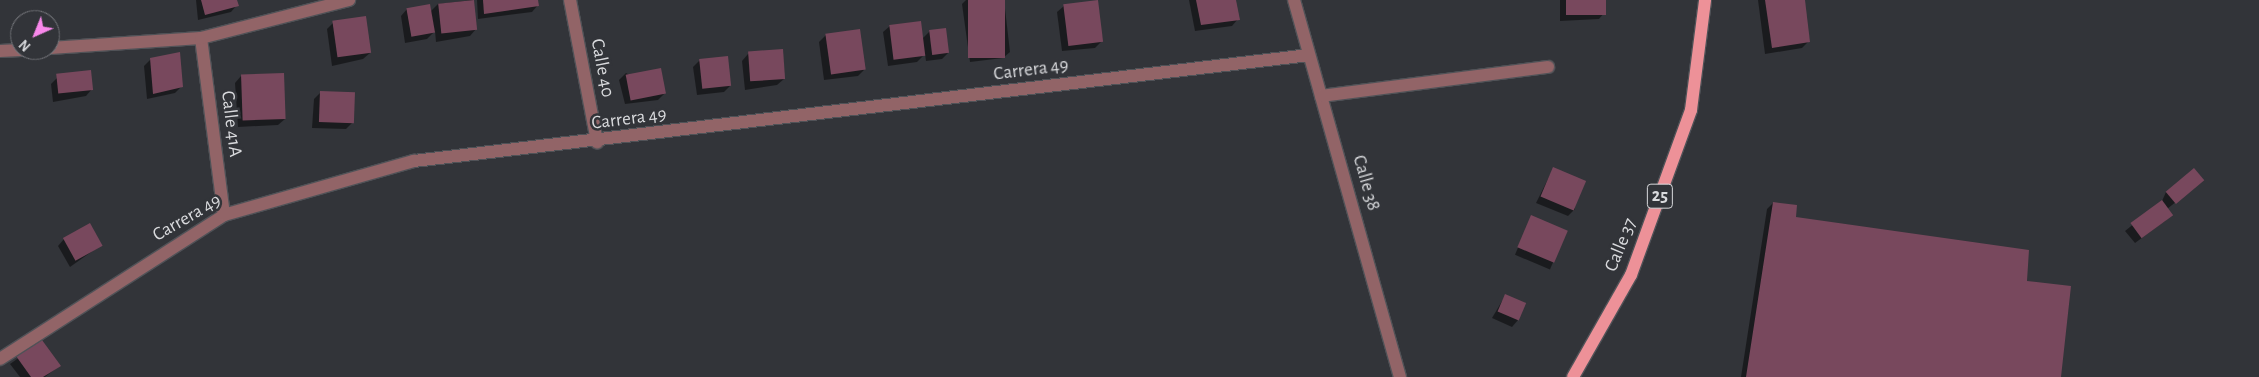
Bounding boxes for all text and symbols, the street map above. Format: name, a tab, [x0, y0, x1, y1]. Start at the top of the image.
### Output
north arrow	[10, 10, 60, 60]
text: N	[17, 37, 34, 53]
street label: Calle 40	[585, 37, 619, 99]
street label: Carrera 49	[992, 54, 1070, 86]
street label: Calle 41A	[216, 90, 246, 158]
street label: Carrera 49	[590, 103, 668, 135]
street label: Calle 38	[1347, 153, 1385, 213]
road number: 25	[1646, 180, 1674, 212]
street label: Carrera 49	[149, 189, 225, 247]
street label: Calle 37	[1600, 215, 1642, 275]

